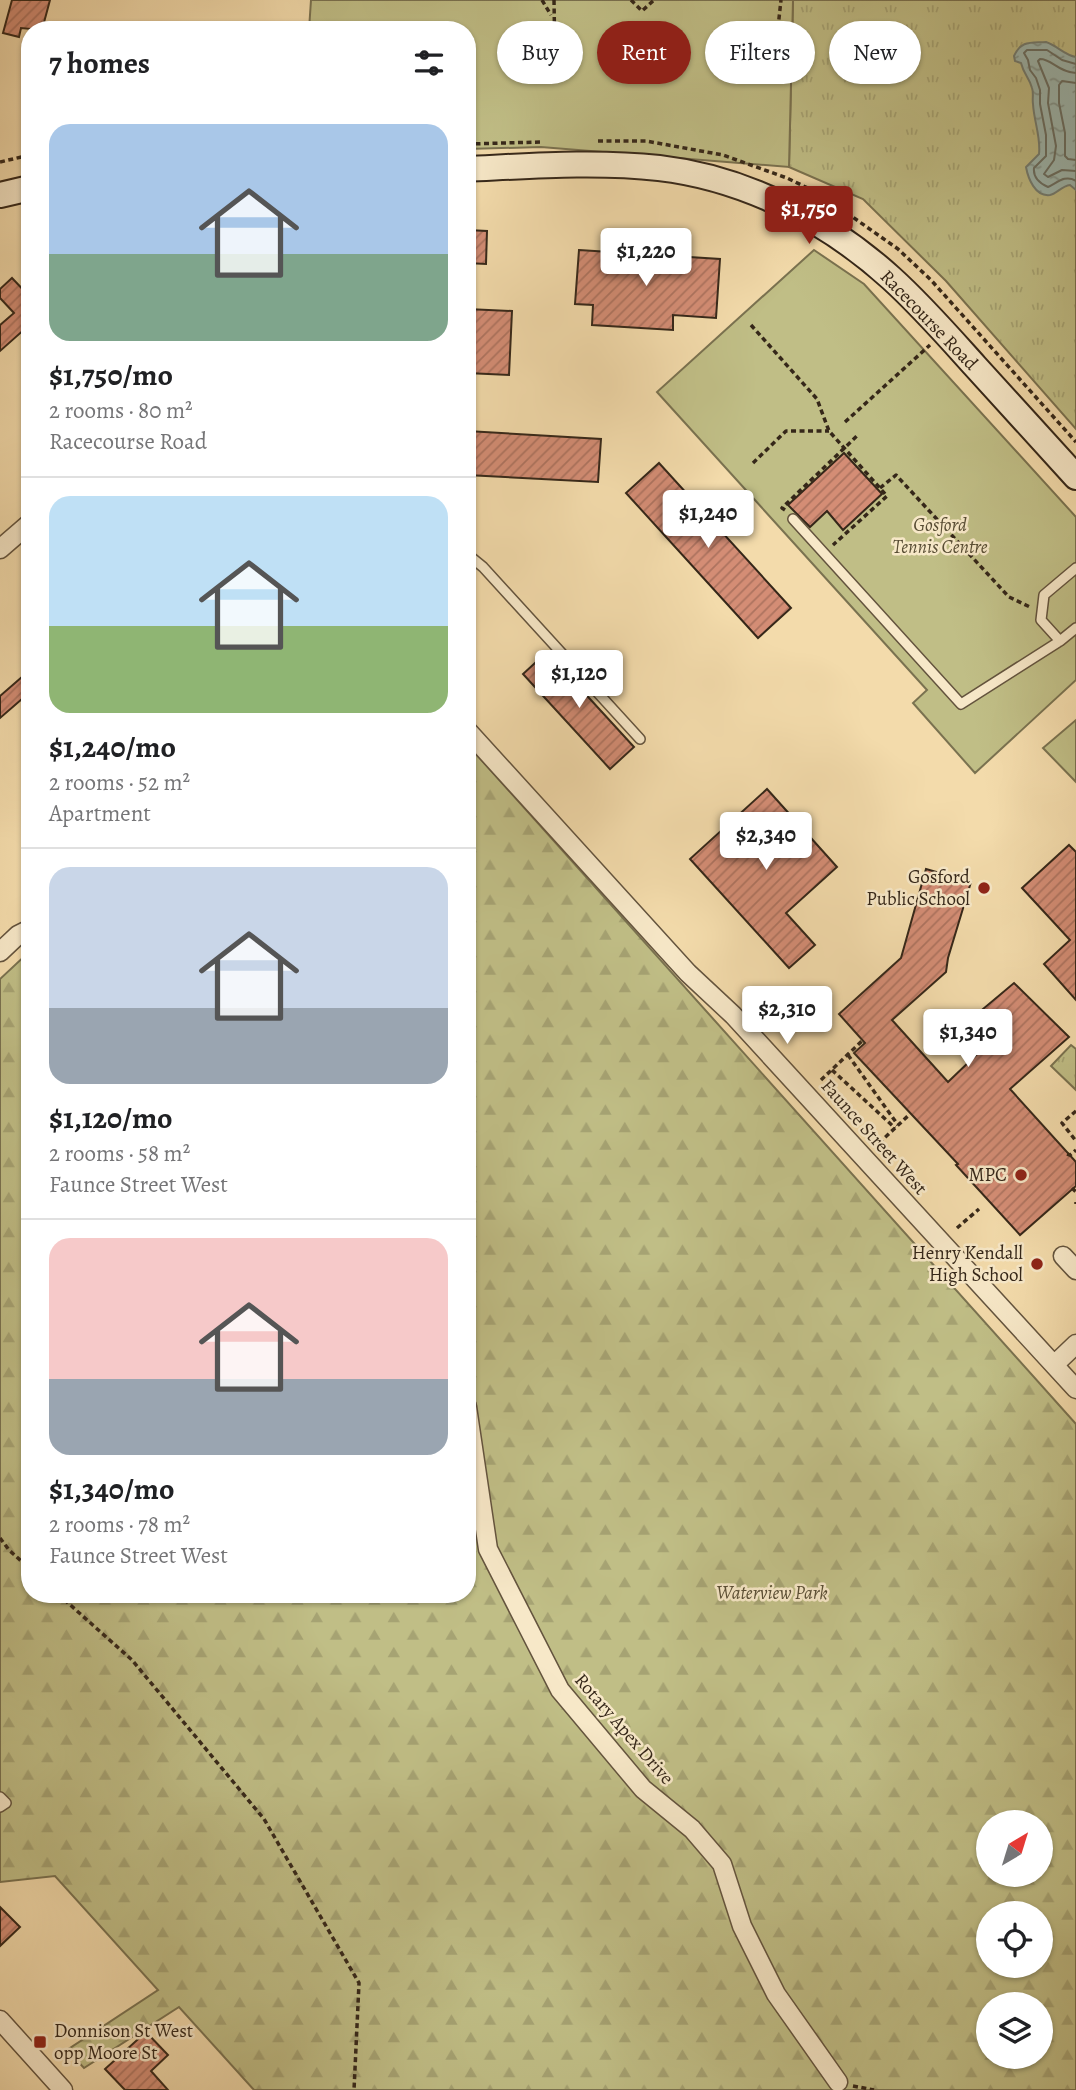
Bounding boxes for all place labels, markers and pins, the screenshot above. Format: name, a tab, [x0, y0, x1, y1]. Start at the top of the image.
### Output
pin: $1,750	[752, 187, 866, 246]
pin: $1,220	[589, 229, 703, 288]
pin: $1,240	[651, 490, 765, 550]
pin: $1,120	[522, 650, 636, 710]
pin: $2,340	[709, 812, 823, 872]
place label: Gosford Public School	[866, 864, 971, 912]
marker: Gosford Public School	[976, 880, 992, 896]
pin: $2,310	[730, 986, 844, 1046]
pin: $1,340	[911, 1010, 1025, 1069]
place label: MPC	[969, 1162, 1007, 1188]
marker: MPC	[1013, 1167, 1029, 1183]
place label: Henry Kendall High School	[912, 1240, 1023, 1288]
marker: Henry Kendall High School	[1029, 1256, 1045, 1272]
place label: Donnison St West opp Moore St	[54, 2018, 193, 2066]
marker: Donnison St West opp Moore St	[32, 2034, 48, 2050]

